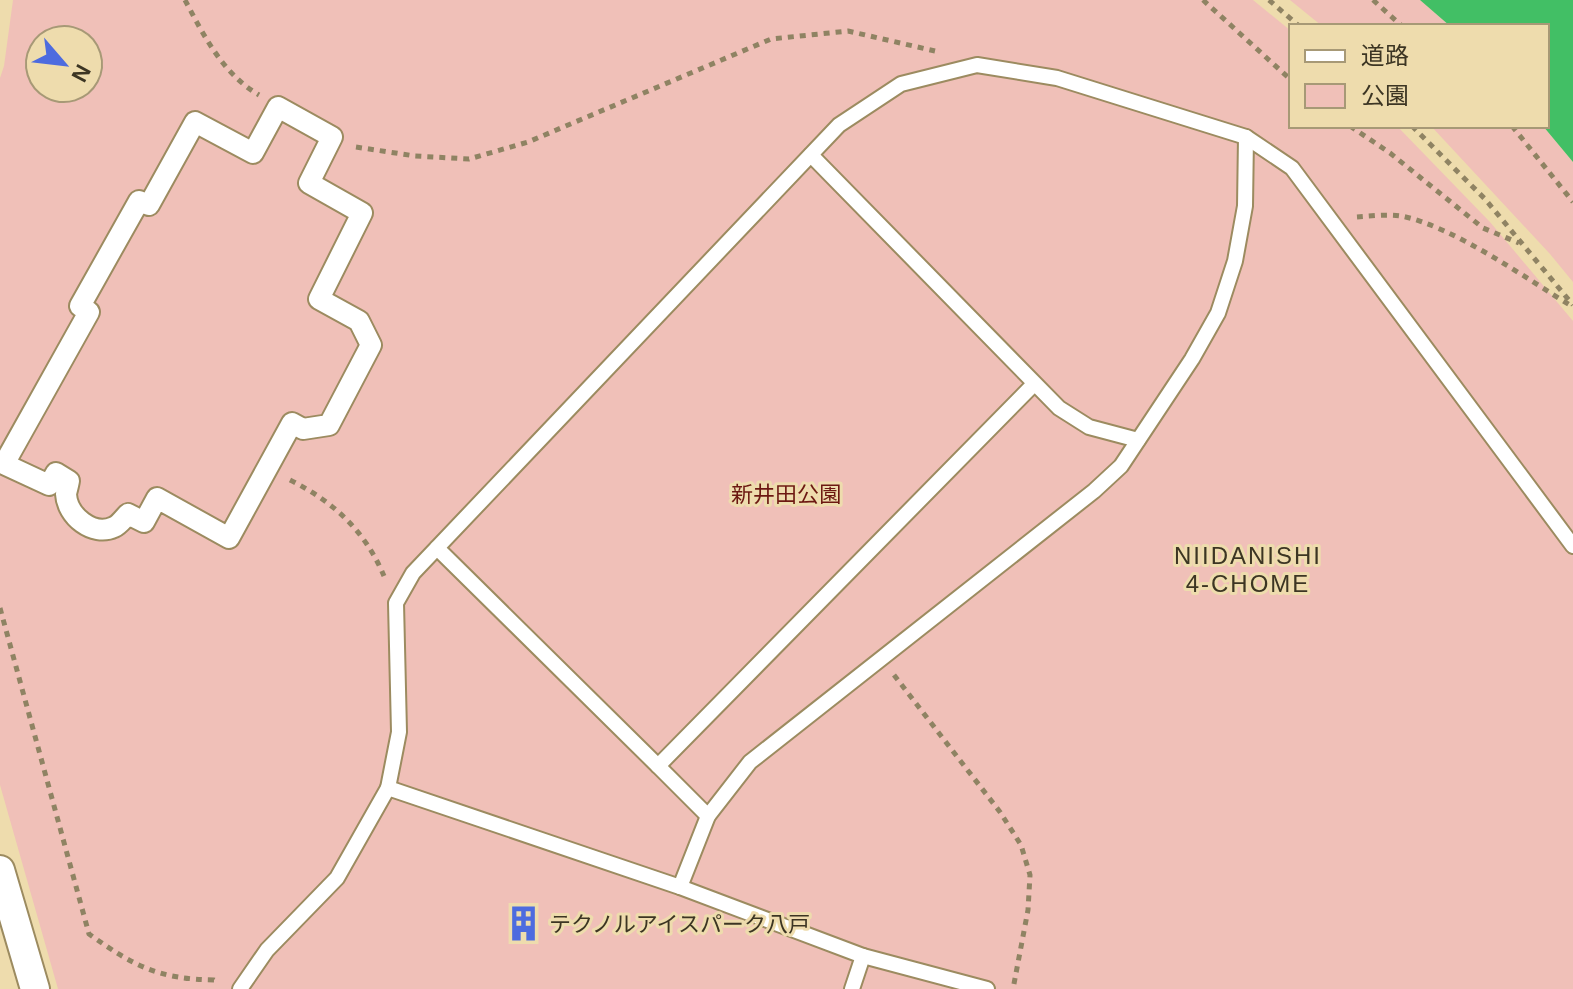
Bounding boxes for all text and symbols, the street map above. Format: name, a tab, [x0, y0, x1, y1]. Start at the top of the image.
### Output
north arrow	[24, 24, 104, 104]
legend	[1289, 24, 1549, 128]
text: 道路	[1361, 42, 1409, 69]
text: N	[66, 60, 96, 86]
text: 公園	[1361, 82, 1409, 109]
park label: 新井田公園	[731, 482, 841, 507]
district label: NIIDANISHI 4-CHOME	[1174, 542, 1322, 597]
building icon: テクノルアイスパーク八戸	[504, 905, 542, 943]
place label: テクノルアイスパーク八戸	[549, 912, 810, 937]

